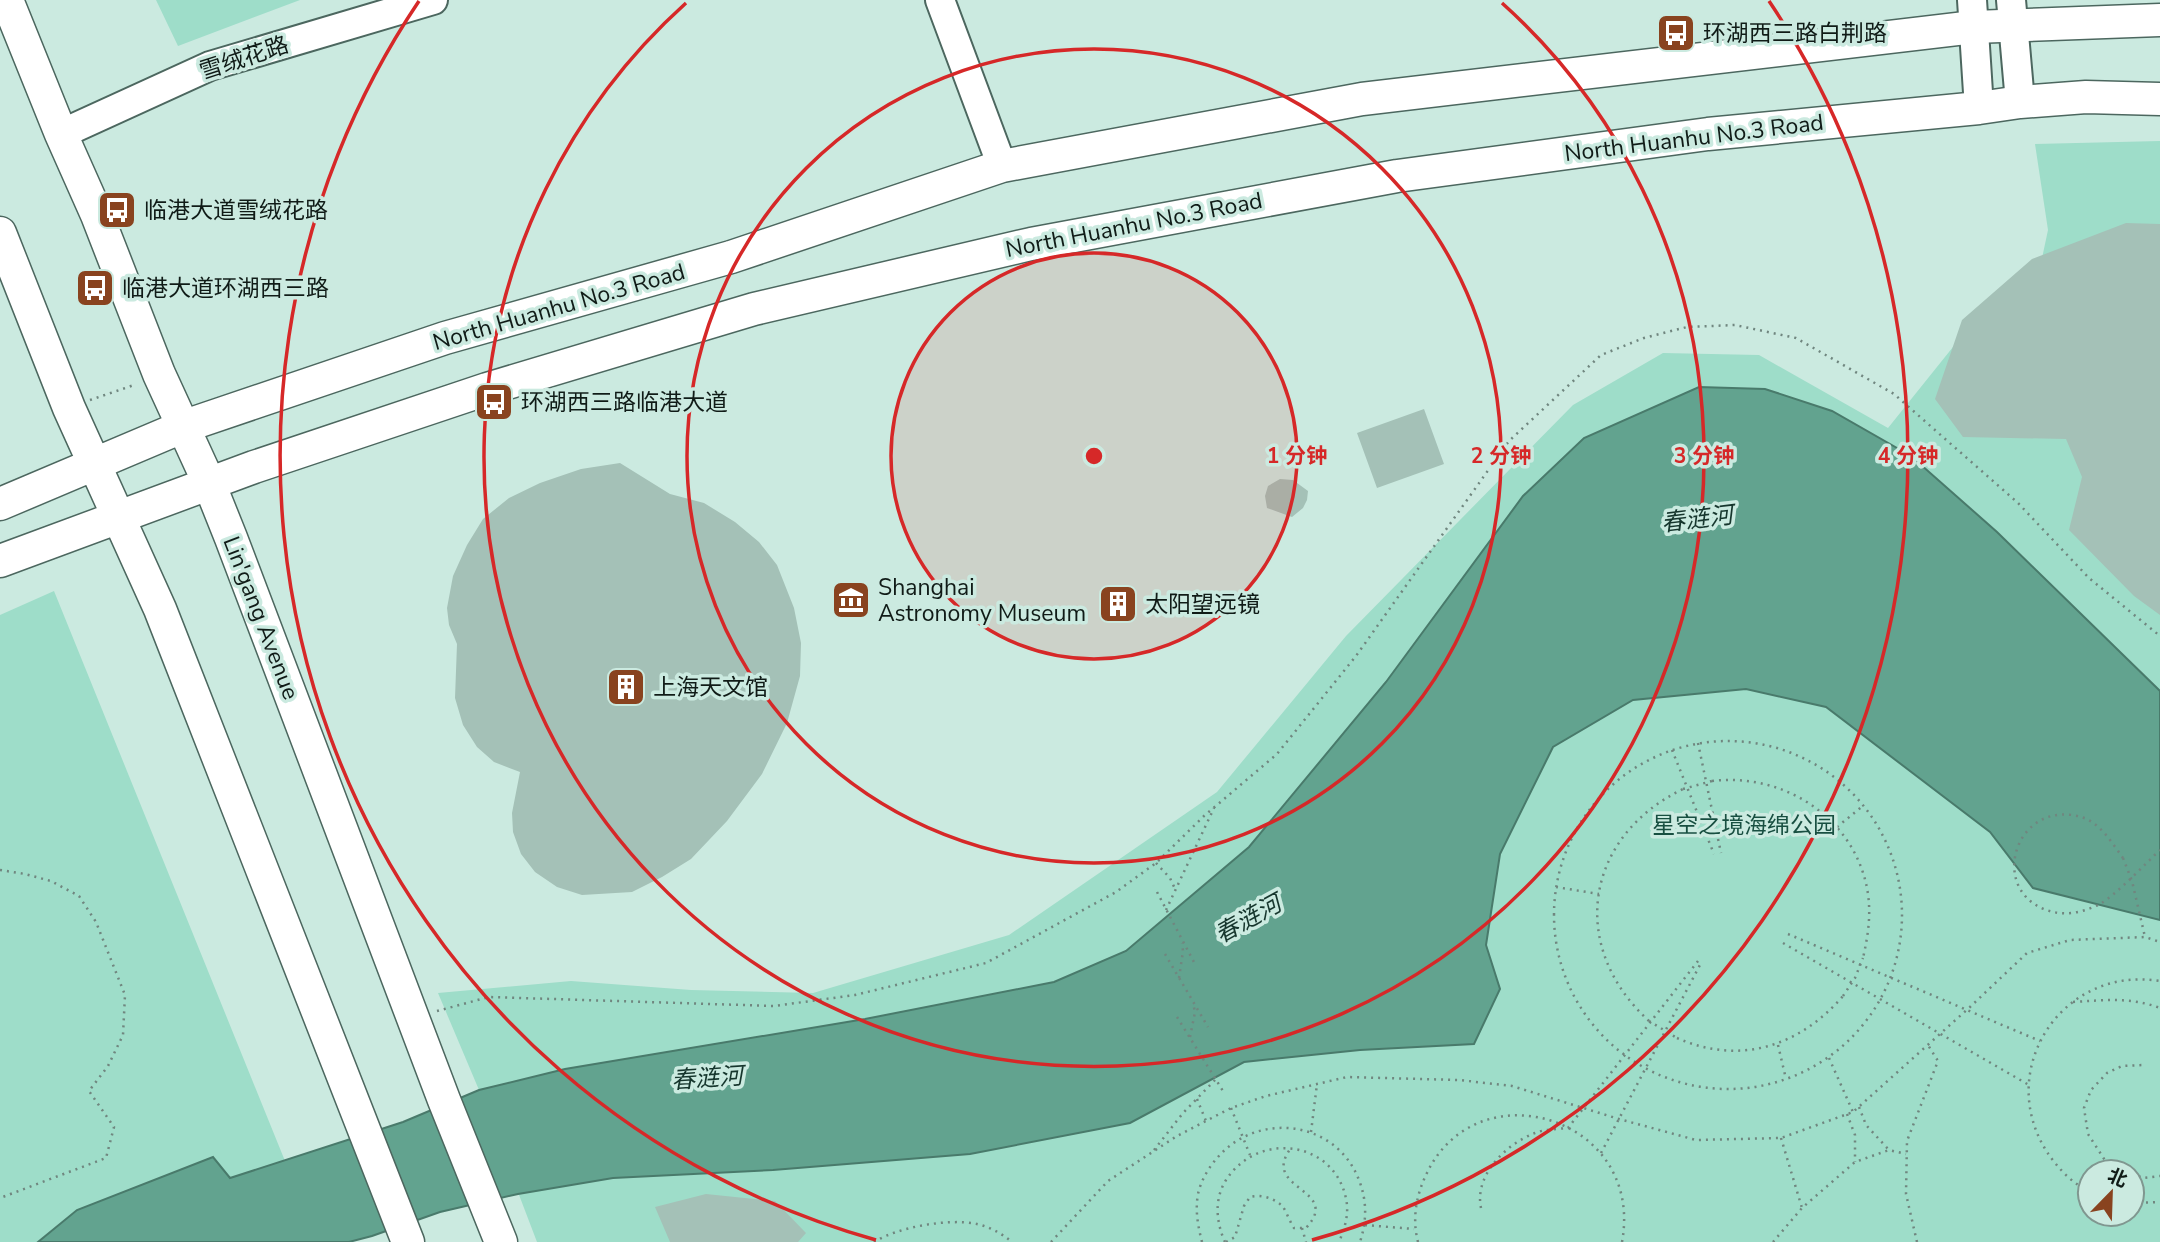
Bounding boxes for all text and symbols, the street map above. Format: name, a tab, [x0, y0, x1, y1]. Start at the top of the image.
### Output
bus stop icon: 环湖西三路白荆路	[1655, 12, 1697, 54]
place label: 环湖西三路白荆路	[1703, 18, 1887, 49]
street label: 雪绒花路	[195, 29, 293, 87]
street label: North Huanhu No.3 Road	[1563, 107, 1825, 169]
street label: North Huanhu No.3 Road	[1003, 185, 1265, 265]
bus stop icon: 临港大道雪绒花路	[96, 189, 138, 231]
place label: 临港大道雪绒花路	[144, 195, 328, 226]
street label: North Huanhu No.3 Road	[429, 256, 689, 358]
bus stop icon: 临港大道环湖西三路	[74, 267, 116, 309]
place label: 临港大道环湖西三路	[122, 273, 329, 304]
bus stop icon: 环湖西三路临港大道	[473, 381, 515, 423]
place label: 环湖西三路临港大道	[521, 387, 728, 418]
text: 1 分钟	[1267, 442, 1327, 470]
text: 2 分钟	[1471, 442, 1531, 470]
text: 3 分钟	[1674, 442, 1734, 470]
text: 4 分钟	[1878, 442, 1938, 470]
centre of rings	[1082, 444, 1106, 468]
water label: 春涟河	[1659, 498, 1739, 539]
street label: Lin'gang Avenue	[216, 532, 306, 704]
place label: Shanghai Astronomy Museum	[878, 572, 1086, 629]
museum icon: Shanghai Astronomy Museum	[830, 579, 872, 621]
building icon: 太阳望远镜	[1097, 583, 1139, 625]
place label: 太阳望远镜	[1145, 589, 1260, 620]
building icon: 上海天文馆	[605, 666, 647, 708]
place label: 上海天文馆	[653, 672, 768, 703]
park label: 星空之境海绵公园	[1652, 810, 1836, 841]
water label: 春涟河	[1209, 886, 1291, 950]
water label: 春涟河	[670, 1059, 748, 1096]
north arrow	[2076, 1158, 2146, 1228]
text: 北	[2103, 1163, 2131, 1194]

